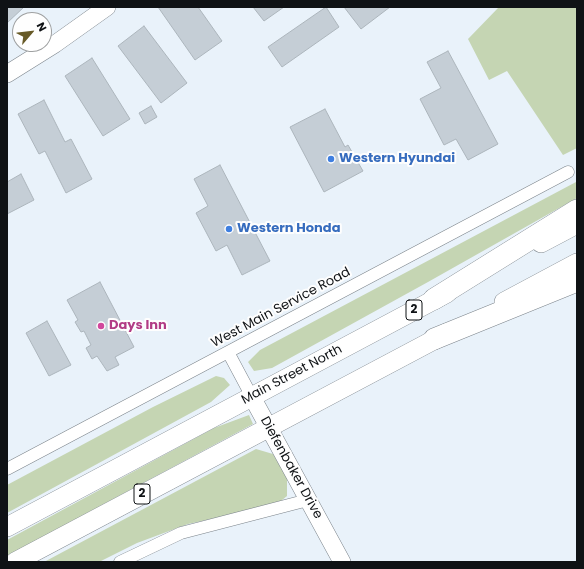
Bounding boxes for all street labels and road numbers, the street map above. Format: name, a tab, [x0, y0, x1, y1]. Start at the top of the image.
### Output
street label: West Main Service Road	[209, 265, 353, 351]
road number: 2	[406, 300, 422, 320]
street label: Main Street North	[239, 342, 345, 408]
street label: Diefenbaker Drive	[256, 414, 326, 522]
road number: 2	[134, 484, 150, 504]

